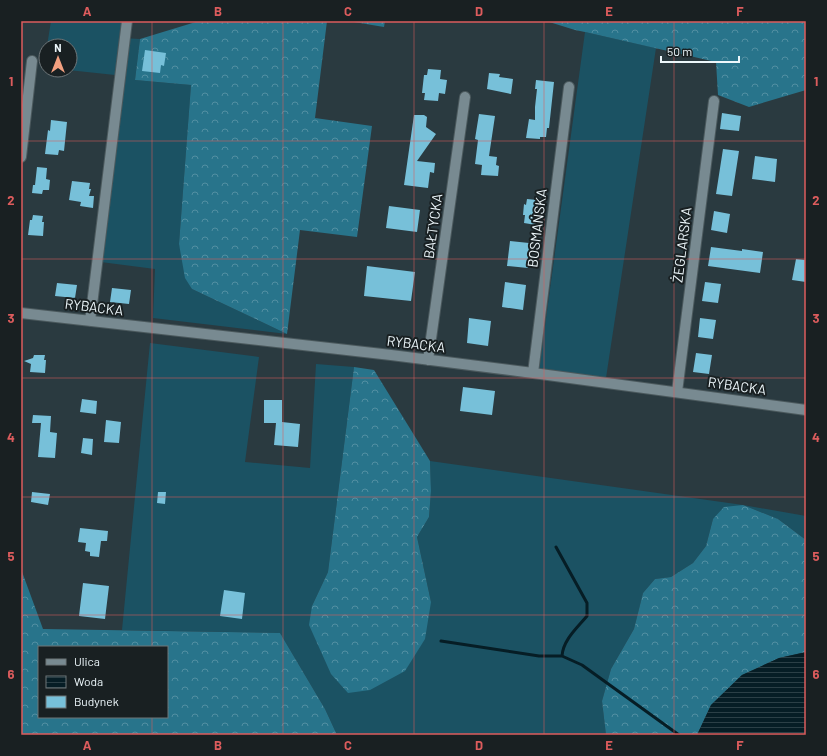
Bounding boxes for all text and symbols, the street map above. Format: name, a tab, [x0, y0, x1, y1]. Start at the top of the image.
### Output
text: A	[83, 3, 92, 19]
text: B	[214, 3, 222, 19]
text: C	[344, 3, 352, 19]
text: D	[475, 3, 483, 19]
text: E	[605, 3, 613, 19]
text: F	[736, 3, 744, 19]
north arrow	[38, 38, 78, 78]
scale bar	[661, 38, 739, 64]
text: N	[54, 41, 62, 54]
text: 50 m	[667, 44, 692, 58]
text: 1	[9, 73, 13, 89]
text: 1	[814, 73, 818, 89]
street label: BOSMAŃSKA	[523, 187, 550, 268]
text: 2	[7, 192, 15, 208]
street label: BAŁTYCKA	[420, 192, 446, 260]
text: 2	[812, 192, 820, 208]
street label: ŻEGLARSKA	[668, 206, 695, 284]
street label: RYBACKA	[64, 294, 125, 319]
text: 3	[7, 310, 15, 326]
text: 3	[812, 310, 820, 326]
street label: RYBACKA	[386, 331, 447, 356]
street label: RYBACKA	[707, 373, 768, 398]
text: 4	[7, 429, 15, 445]
text: 4	[812, 429, 820, 445]
text: 5	[7, 548, 15, 564]
text: 5	[812, 548, 820, 564]
legend	[38, 646, 168, 718]
text: Ulica	[74, 654, 100, 668]
text: 6	[8, 666, 15, 682]
text: 6	[813, 666, 820, 682]
text: Woda	[74, 674, 103, 688]
text: Budynek	[74, 694, 119, 708]
text: A	[83, 737, 92, 753]
text: B	[214, 737, 222, 753]
text: C	[344, 737, 352, 753]
text: D	[475, 737, 483, 753]
text: E	[605, 737, 613, 753]
text: F	[736, 737, 744, 753]

